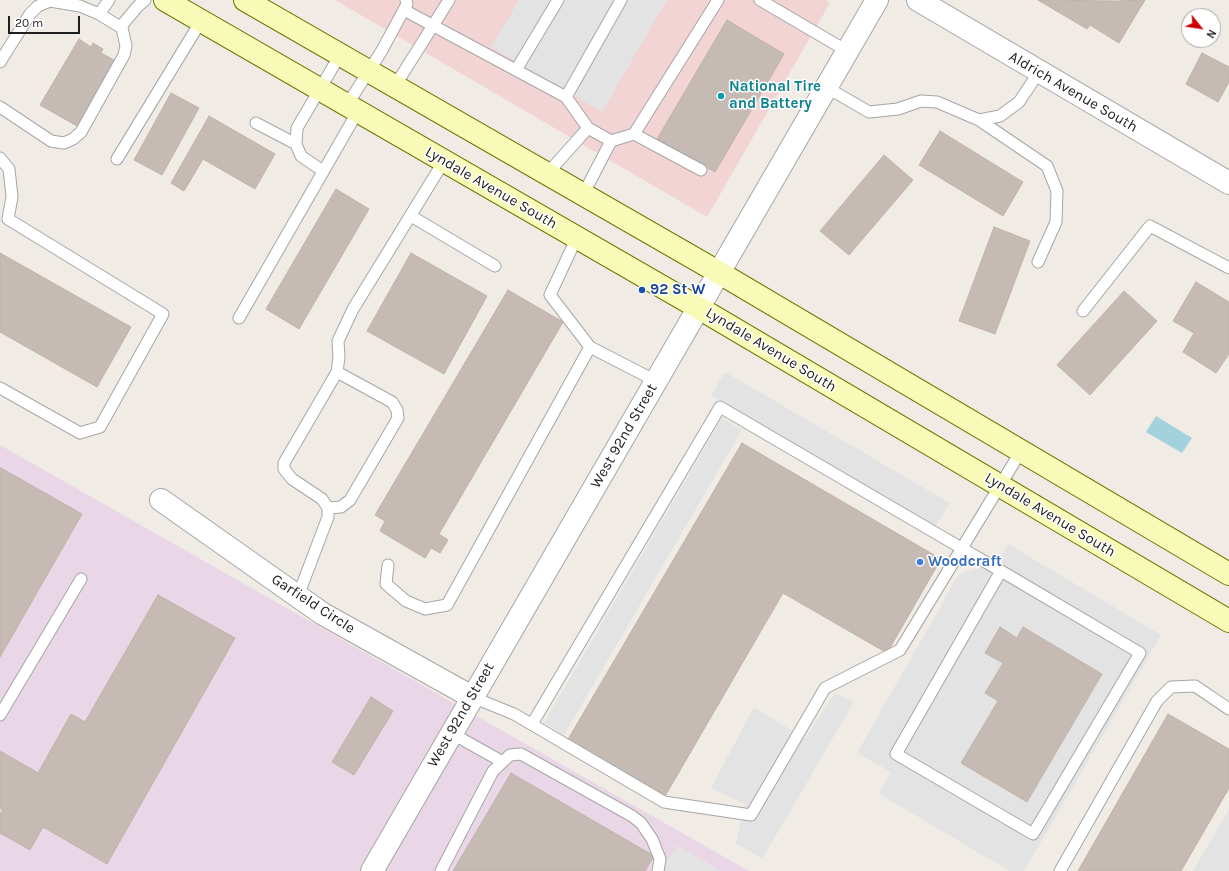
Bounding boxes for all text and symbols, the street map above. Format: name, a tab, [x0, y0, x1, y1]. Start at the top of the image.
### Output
scale bar	[10, 8, 82, 34]
north arrow	[1181, 8, 1221, 48]
text: 20 m	[15, 16, 43, 30]
text: N	[1203, 27, 1219, 40]
street label: Aldrich Avenue South	[1005, 48, 1141, 136]
place label: National Tire and Battery	[729, 78, 821, 113]
marker: National Tire and Battery	[716, 91, 726, 101]
street label: Lyndale Avenue South	[422, 143, 560, 233]
place label: 92 St W	[650, 281, 705, 299]
marker: 92 St W	[637, 285, 647, 295]
street label: Lyndale Avenue South	[702, 304, 840, 396]
street label: West 92nd Street	[587, 380, 661, 492]
street label: Lyndale Avenue South	[981, 469, 1119, 561]
place label: Woodcraft	[928, 553, 1002, 571]
marker: Woodcraft	[915, 557, 925, 567]
street label: Garfield Circle	[268, 570, 358, 638]
street label: West 92nd Street	[424, 659, 498, 771]

